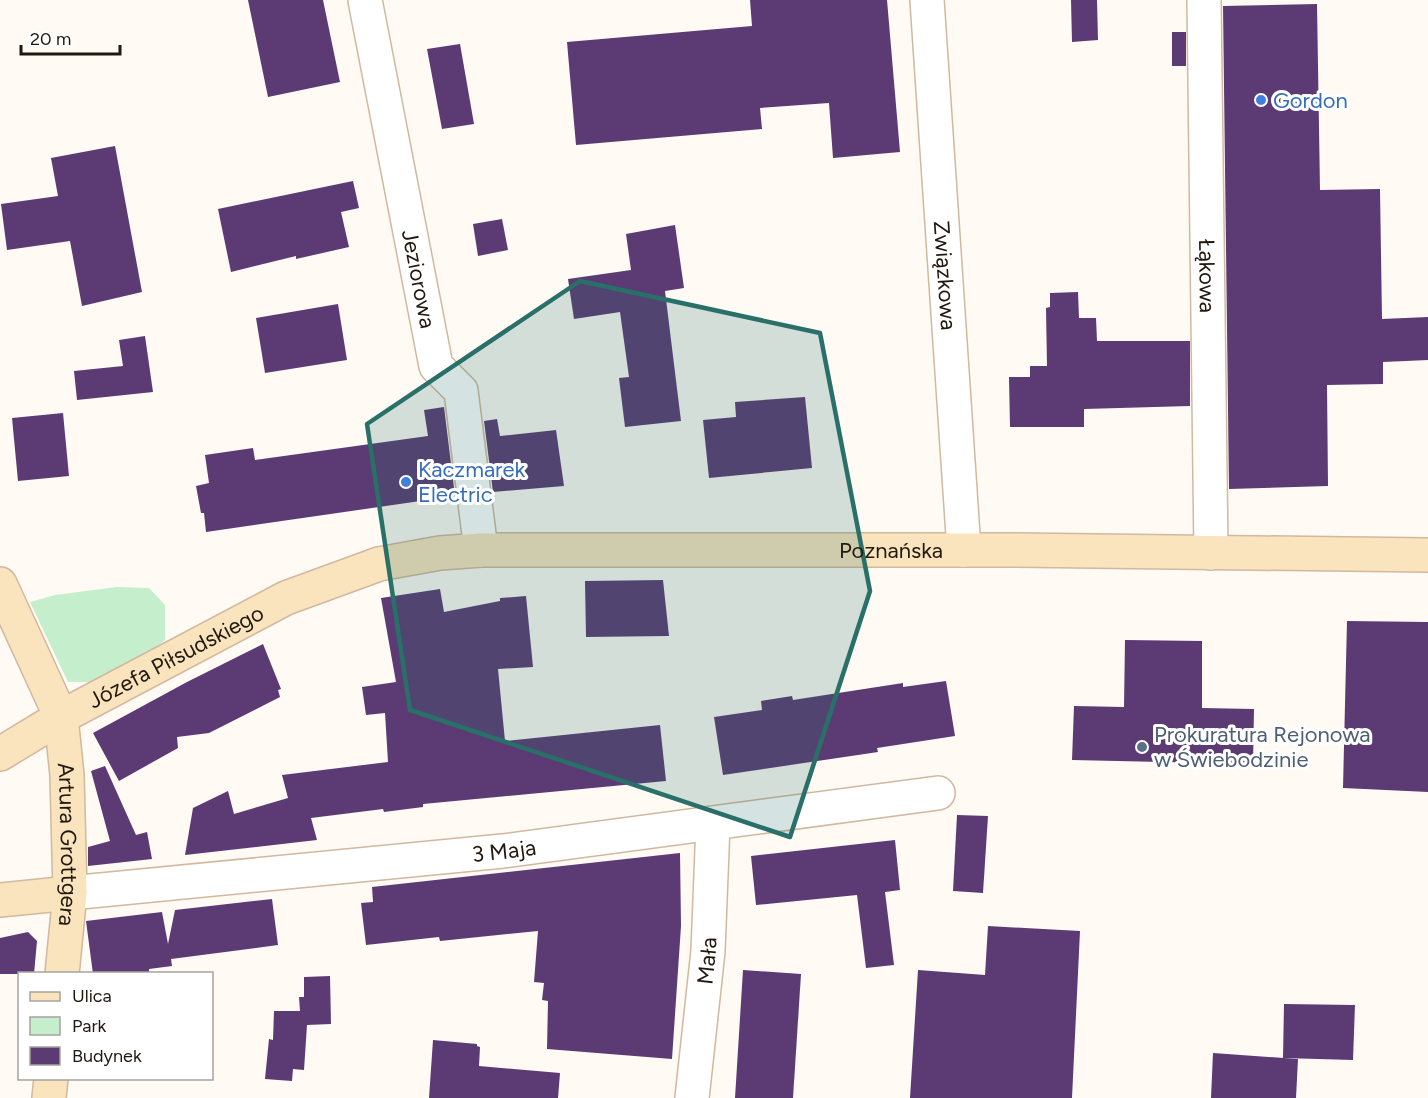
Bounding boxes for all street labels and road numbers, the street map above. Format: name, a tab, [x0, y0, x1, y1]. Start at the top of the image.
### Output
street label: Związkowa	[928, 220, 962, 331]
street label: Jeziorowa	[396, 227, 441, 331]
street label: Łąkowa	[1193, 239, 1221, 313]
street label: Poznańska	[839, 537, 943, 564]
street label: Józefa Piłsudskiego	[83, 599, 268, 714]
street label: Artura Grottgera	[52, 761, 83, 928]
street label: 3 Maja	[471, 834, 538, 868]
street label: Mała	[691, 937, 723, 986]

